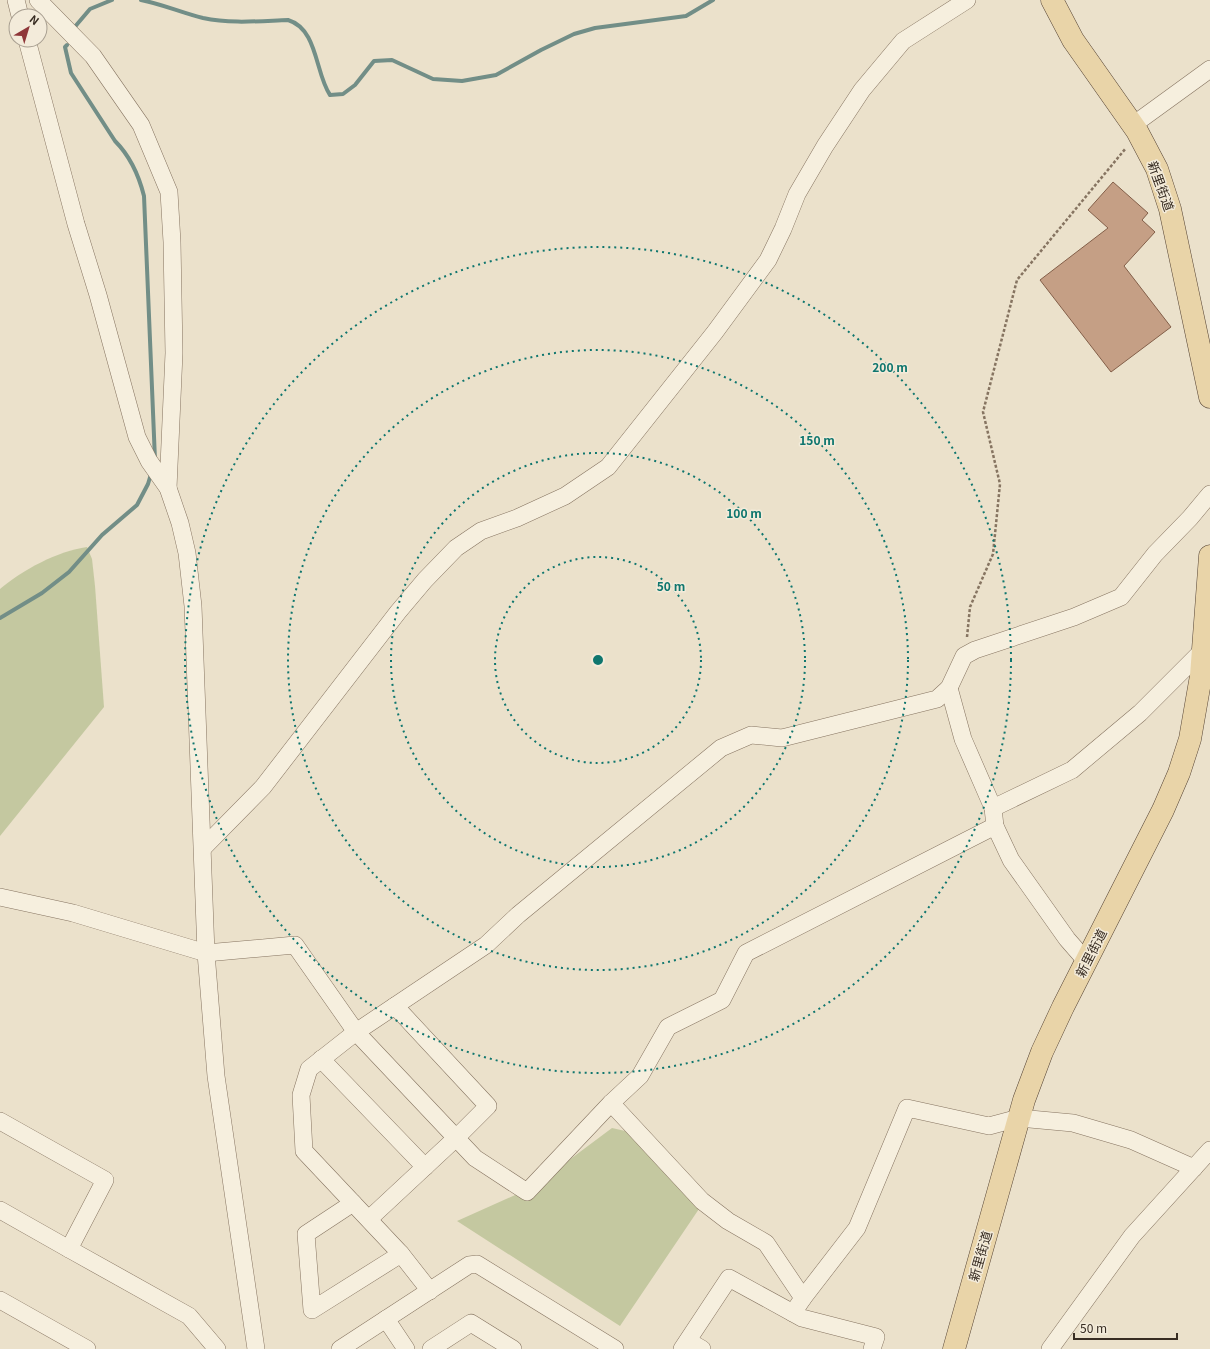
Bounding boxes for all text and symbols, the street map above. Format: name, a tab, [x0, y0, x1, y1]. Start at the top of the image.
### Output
north arrow	[8, 8, 48, 48]
text: N	[27, 10, 43, 28]
street label: 新里街道	[1144, 158, 1179, 214]
text: 200 m	[872, 358, 908, 375]
text: 150 m	[799, 431, 835, 448]
text: 100 m	[726, 504, 762, 521]
text: 50 m	[657, 577, 685, 594]
centre of rings	[591, 653, 605, 667]
street label: 新里街道	[1070, 925, 1111, 980]
street label: 新里街道	[963, 1228, 996, 1283]
scale bar	[1074, 1315, 1177, 1341]
text: 50 m	[1080, 1319, 1107, 1336]

